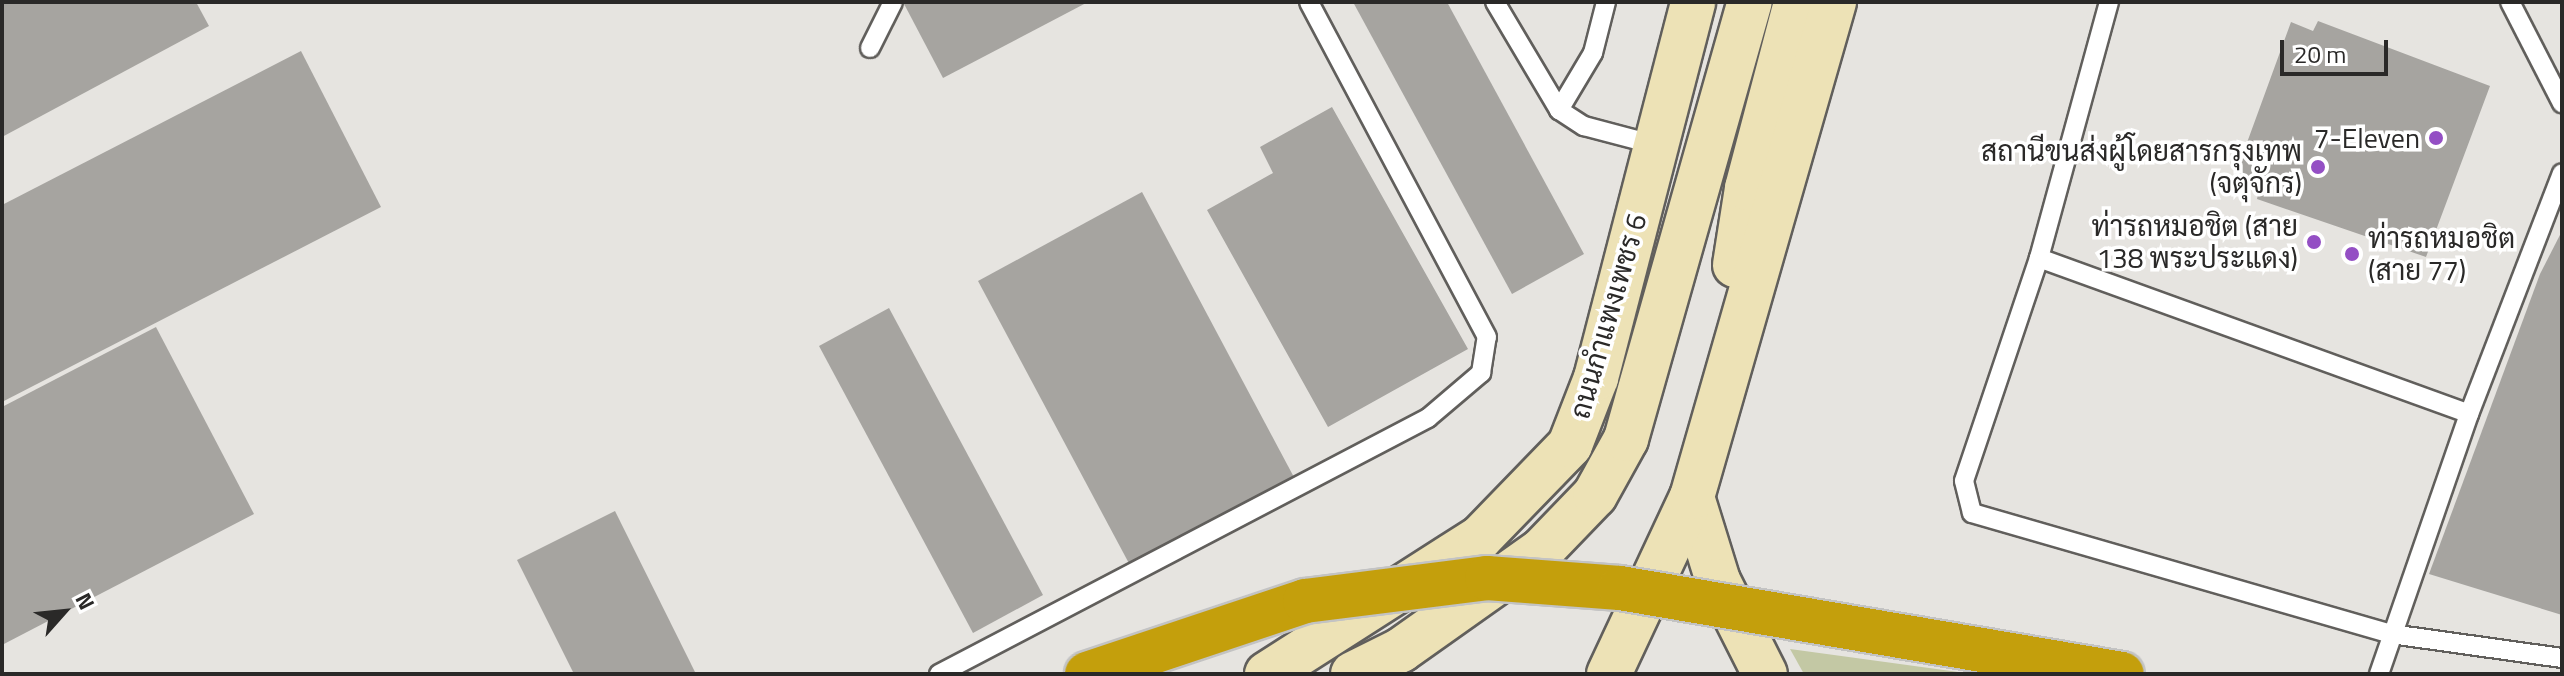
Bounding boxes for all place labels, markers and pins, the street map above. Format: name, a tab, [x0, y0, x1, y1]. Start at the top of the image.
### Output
place label: 7-Eleven	[2314, 121, 2420, 155]
marker: 7-Eleven	[2427, 129, 2445, 147]
place label: สถานีขนส่งผู้โดยสารกรุงเทพ (จตุจักร)	[1981, 134, 2302, 200]
marker: สถานีขนส่งผู้โดยสารกรุงเทพ (จตุจักร)	[2309, 158, 2327, 176]
place label: ท่ารถหมอชิต (สาย 138 พระประแดง)	[2091, 209, 2298, 275]
place label: ท่ารถหมอชิต (สาย 77)	[2368, 221, 2515, 287]
marker: ท่ารถหมอชิต (สาย 138 พระประแดง)	[2305, 233, 2323, 251]
marker: ท่ารถหมอชิต (สาย 77)	[2343, 245, 2361, 263]

